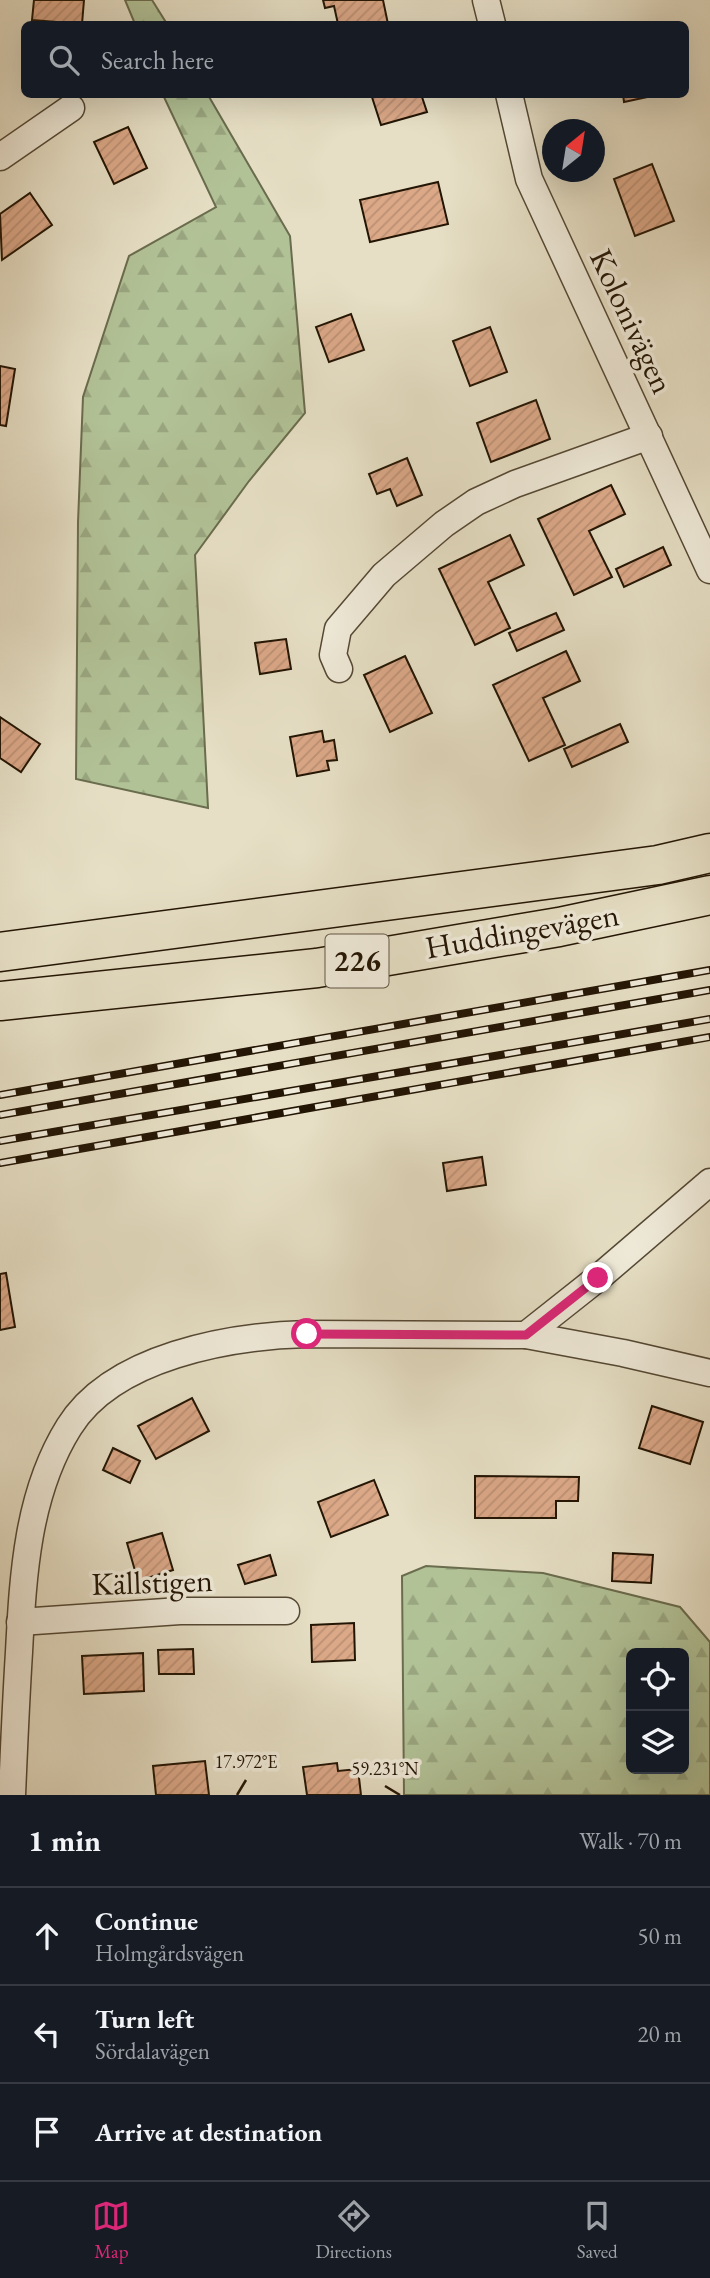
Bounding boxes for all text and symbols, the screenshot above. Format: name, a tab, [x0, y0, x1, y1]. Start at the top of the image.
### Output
search box	[21, 21, 689, 98]
icon: search	[45, 41, 83, 79]
text: Search here	[101, 43, 214, 77]
north arrow	[542, 119, 605, 182]
street label: Kolonivägen	[580, 242, 684, 400]
street label: Huddingevägen	[422, 893, 622, 969]
road number: 226	[326, 934, 388, 987]
route end	[582, 1262, 613, 1293]
route start	[291, 1318, 322, 1349]
street label: Källstigen	[91, 1559, 214, 1605]
map controls	[626, 1648, 689, 1774]
button: locate	[626, 1648, 689, 1711]
button: layers	[626, 1711, 689, 1774]
text: 17.972°E	[215, 1750, 277, 1773]
text: 59.231°N	[352, 1757, 419, 1780]
text: 1 min	[28, 1821, 101, 1860]
text: Walk · 70 m	[579, 1826, 682, 1856]
text: Continue	[95, 1904, 198, 1938]
icon: ahead	[28, 1917, 66, 1955]
text: 50 m	[637, 1921, 682, 1951]
text: Holmgårdsvägen	[95, 1938, 244, 1968]
text: Turn left	[95, 2002, 194, 2036]
icon: left	[28, 2015, 66, 2053]
text: 20 m	[637, 2019, 682, 2049]
text: Sördalavägen	[95, 2036, 210, 2066]
icon: arrive	[28, 2113, 66, 2151]
text: Arrive at destination	[95, 2115, 322, 2149]
tab: Map	[92, 2197, 130, 2264]
tab: Directions	[315, 2197, 392, 2264]
tab: Saved	[577, 2197, 618, 2264]

